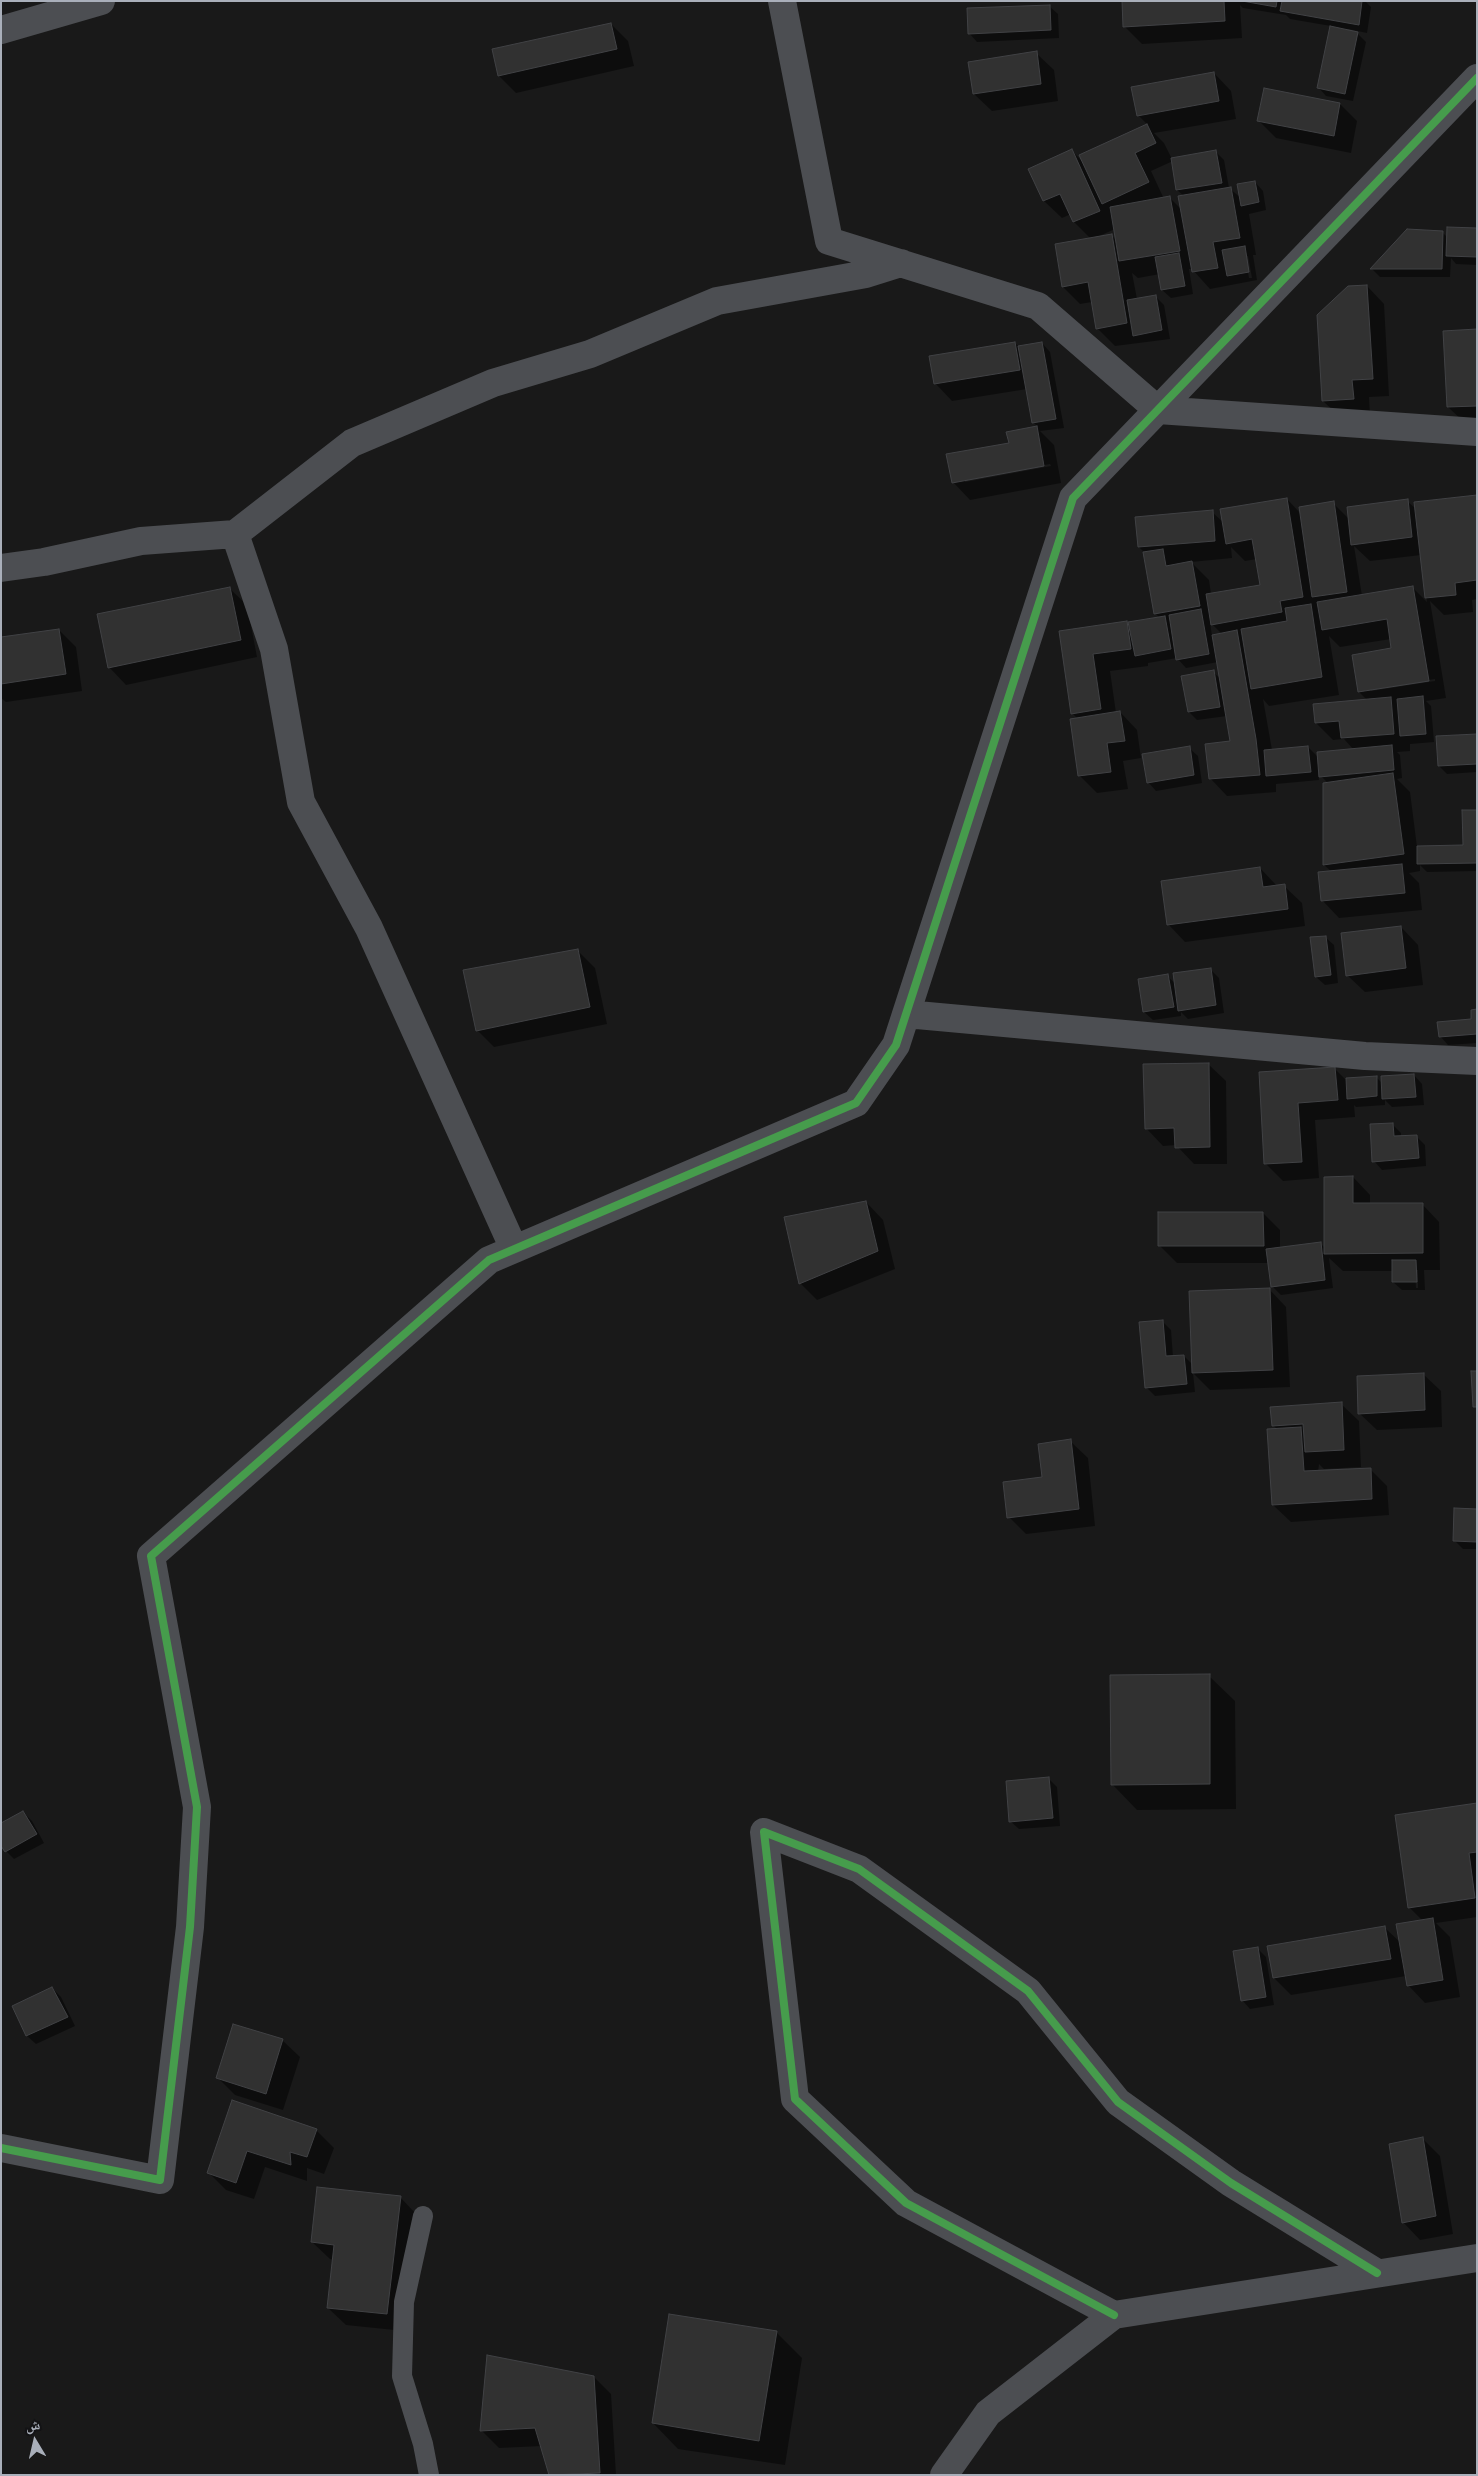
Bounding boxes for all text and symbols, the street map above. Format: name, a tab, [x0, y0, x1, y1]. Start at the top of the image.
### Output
north arrow	[10, 2416, 60, 2466]
text: ش	[24, 2416, 41, 2435]

